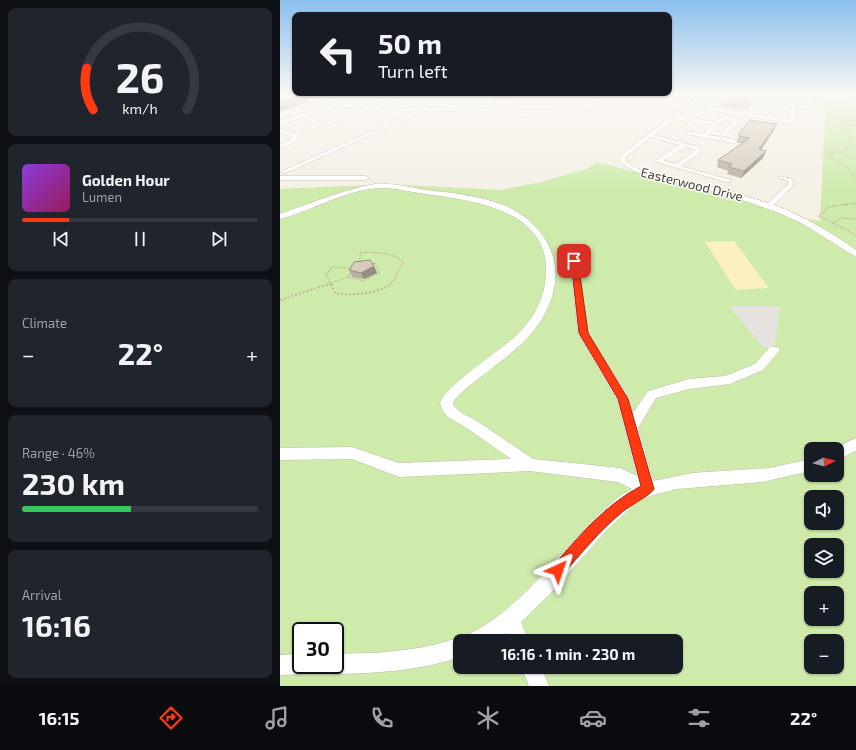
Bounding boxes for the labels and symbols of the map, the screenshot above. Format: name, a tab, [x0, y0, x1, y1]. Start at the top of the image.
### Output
street label: Easterwood Drive	[639, 164, 745, 204]
pin	[557, 244, 591, 278]
north arrow	[804, 442, 844, 482]
position arrow	[537, 549, 579, 591]
speed limit sign: 30	[292, 622, 344, 674]

